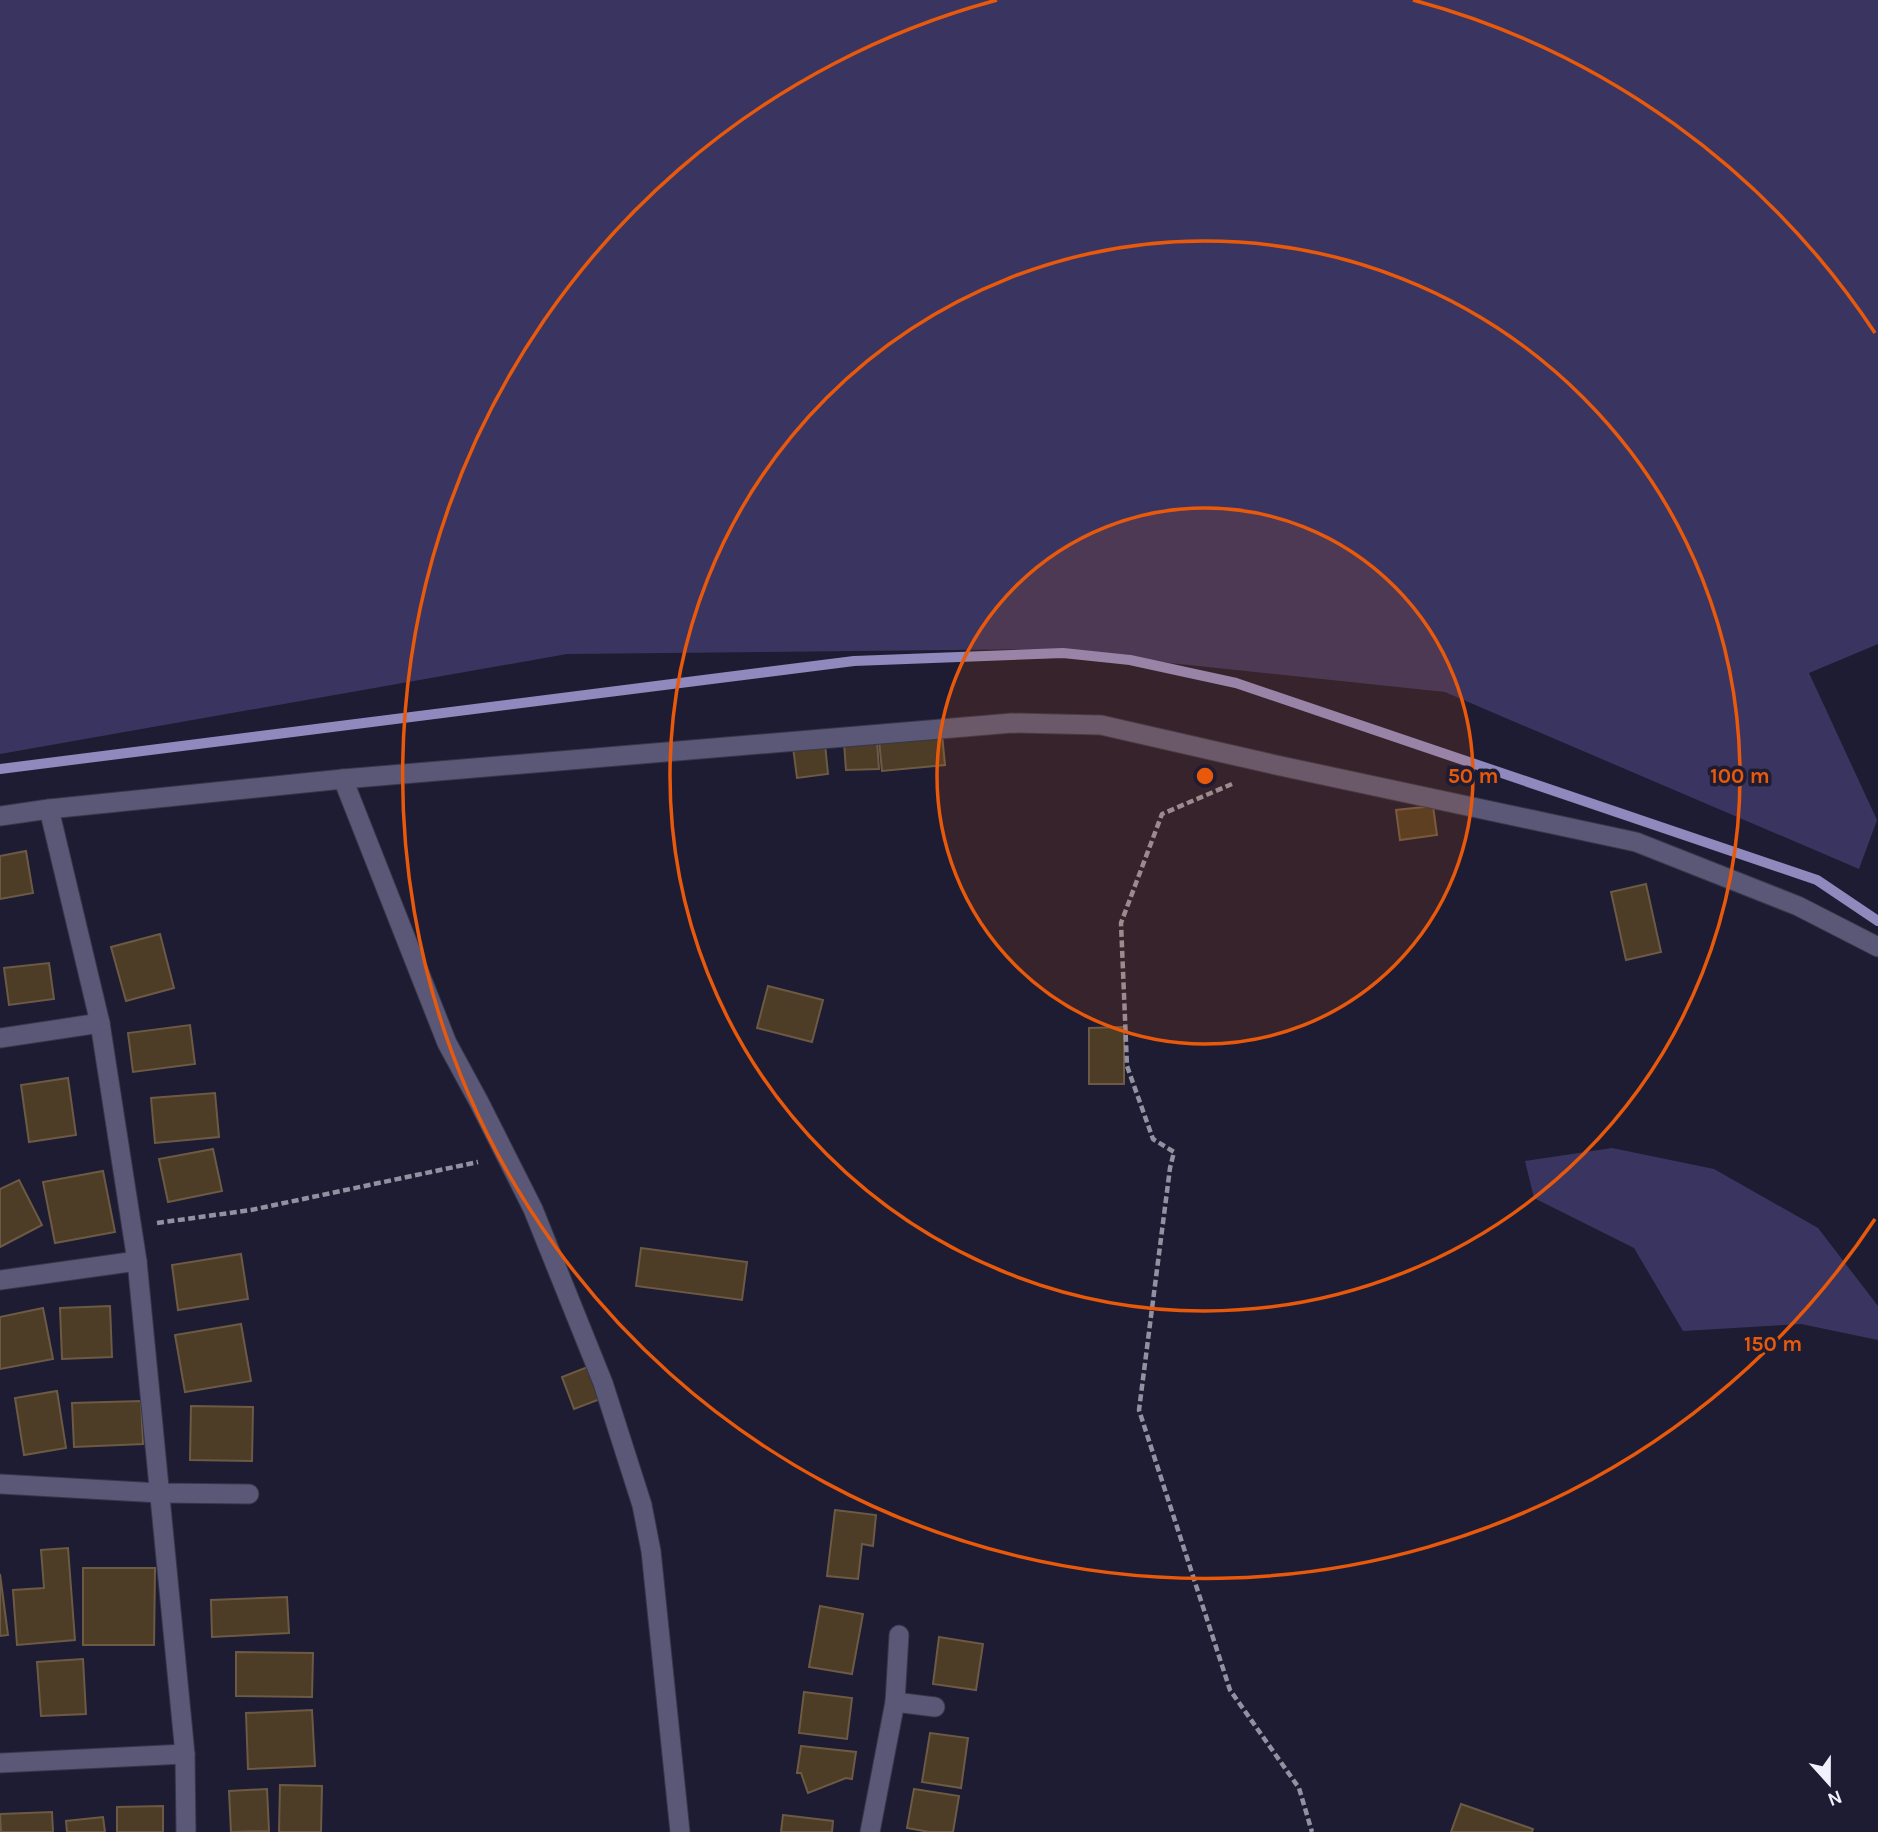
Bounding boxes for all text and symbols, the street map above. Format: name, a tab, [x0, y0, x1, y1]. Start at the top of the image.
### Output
centre of rings	[1193, 764, 1217, 788]
text: 50 m	[1448, 764, 1498, 788]
text: 100 m	[1710, 764, 1770, 788]
text: 150 m	[1744, 1332, 1802, 1356]
north arrow	[1794, 1748, 1864, 1818]
text: N	[1824, 1785, 1845, 1811]

